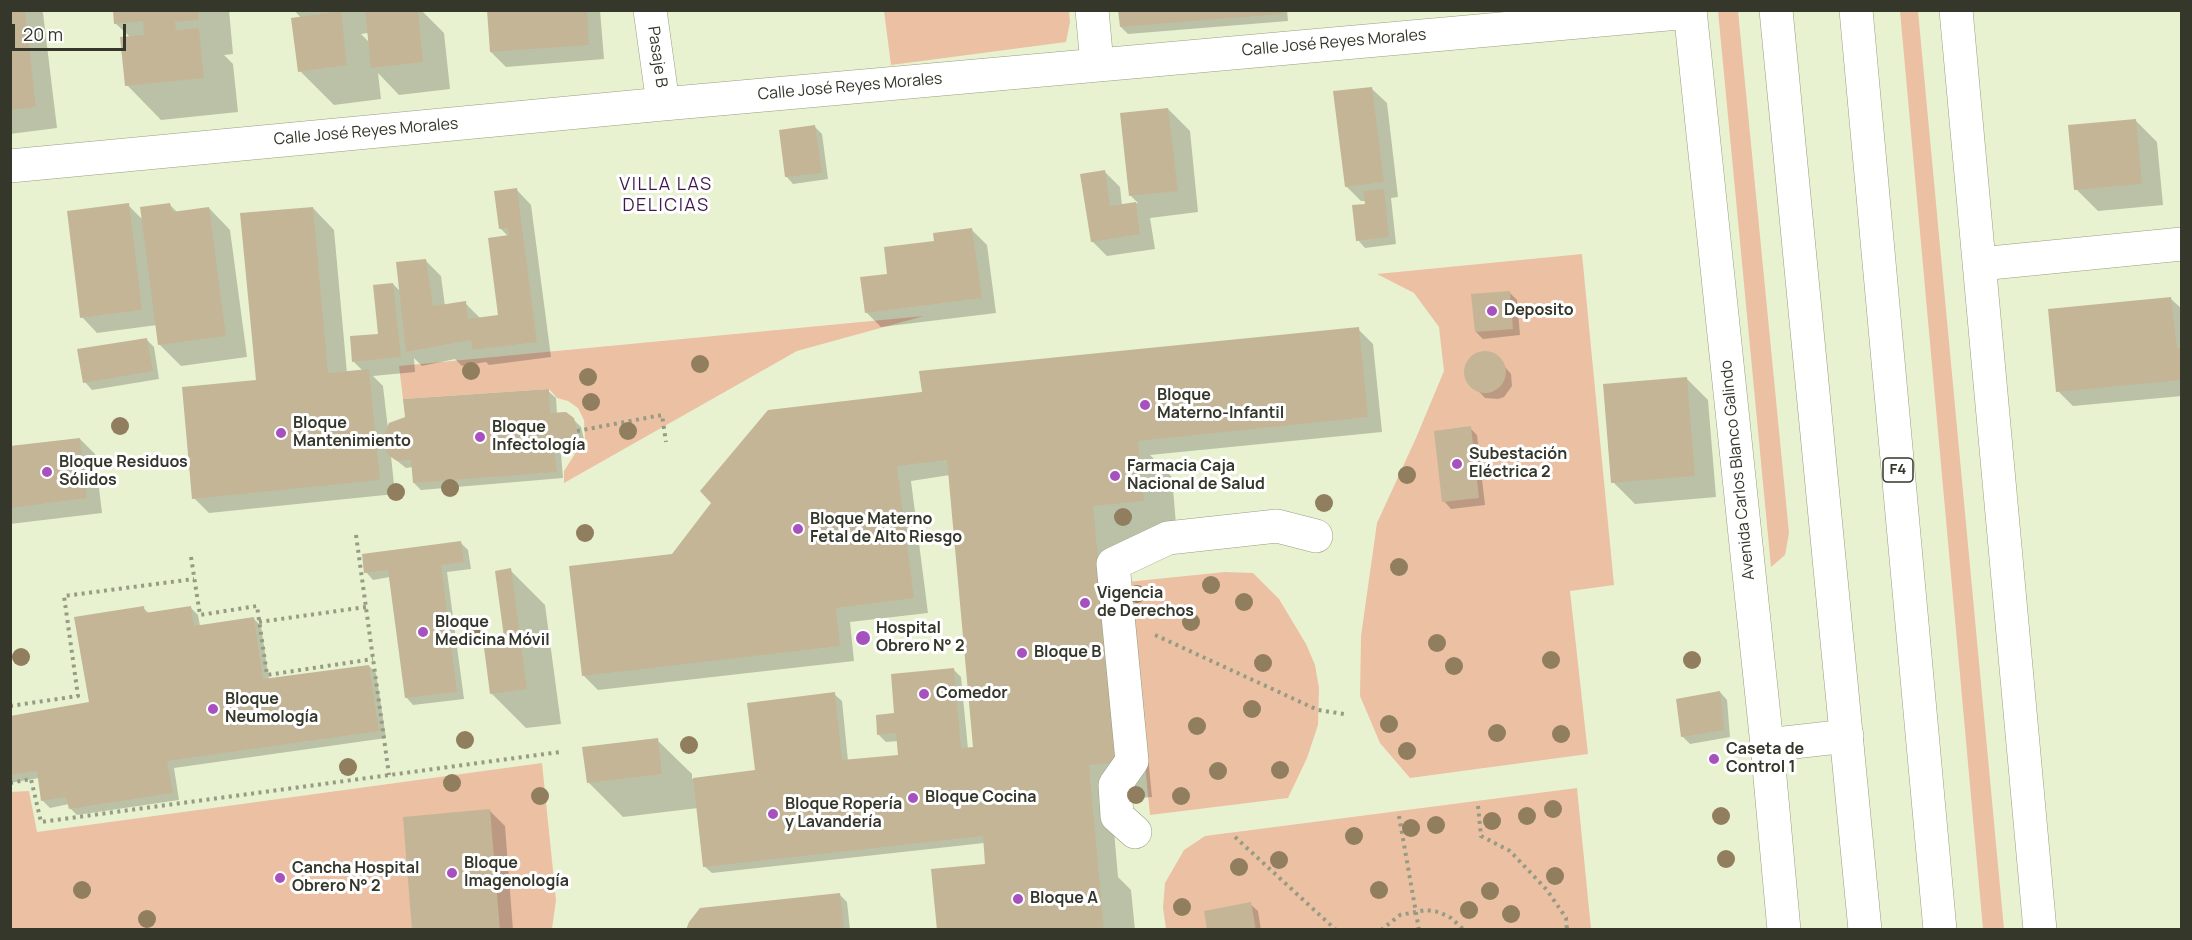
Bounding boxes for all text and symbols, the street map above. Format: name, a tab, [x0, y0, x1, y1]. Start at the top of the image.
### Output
scale bar	[15, 12, 129, 50]
text: 20 m	[23, 22, 63, 46]
street label: Pasaje B	[643, 25, 671, 89]
street label: Calle José Reyes Morales	[1241, 25, 1427, 61]
street label: Calle José Reyes Morales	[757, 69, 943, 105]
street label: Calle José Reyes Morales	[273, 114, 459, 150]
district label: VILLA LAS DELICIAS	[619, 174, 713, 216]
place label: Deposito	[1504, 301, 1574, 321]
marker: Deposito	[1485, 304, 1499, 318]
street label: Avenida Carlos Blanco Galindo	[1717, 359, 1759, 581]
place label: Bloque Materno-Infantil	[1157, 386, 1284, 424]
marker: Bloque Materno-Infantil	[1138, 398, 1152, 412]
place label: Bloque Mantenimiento	[293, 414, 411, 452]
place label: Bloque Infectología	[492, 418, 585, 456]
marker: Bloque Mantenimiento	[274, 426, 288, 440]
marker: Bloque Infectología	[473, 430, 487, 444]
place label: Subestación Eléctrica 2	[1469, 445, 1567, 483]
place label: Bloque Residuos Sólidos	[59, 453, 188, 491]
place label: Farmacia Caja Nacional de Salud	[1127, 457, 1265, 495]
marker: Subestación Eléctrica 2	[1450, 457, 1464, 471]
road number: F4	[1883, 458, 1913, 482]
marker: Bloque Residuos Sólidos	[40, 465, 54, 479]
marker: Farmacia Caja Nacional de Salud	[1108, 469, 1122, 483]
place label: Bloque Materno Fetal de Alto Riesgo	[810, 510, 962, 548]
marker: Bloque Materno Fetal de Alto Riesgo	[791, 522, 805, 536]
place label: Vigencia de Derechos	[1097, 584, 1194, 622]
marker: Vigencia de Derechos	[1078, 596, 1092, 610]
place label: Bloque Medicina Móvil	[435, 613, 550, 651]
place label: Hospital Obrero N° 2	[876, 619, 964, 657]
marker: Bloque Medicina Móvil	[416, 625, 430, 639]
marker: Hospital Obrero N° 2	[854, 629, 872, 647]
place label: Bloque B	[1034, 643, 1101, 663]
marker: Bloque B	[1015, 646, 1029, 660]
place label: Comedor	[936, 684, 1008, 704]
marker: Comedor	[917, 687, 931, 701]
place label: Bloque Neumología	[225, 690, 318, 728]
marker: Bloque Neumología	[206, 702, 220, 716]
place label: Caseta de Control 1	[1726, 740, 1804, 778]
marker: Caseta de Control 1	[1707, 752, 1721, 766]
place label: Bloque Cocina	[925, 788, 1037, 808]
marker: Bloque Cocina	[906, 791, 920, 805]
place label: Bloque Ropería y Lavandería	[785, 795, 902, 833]
marker: Bloque Ropería y Lavandería	[766, 807, 780, 821]
place label: Bloque Imagenología	[464, 854, 569, 892]
place label: Cancha Hospital Obrero N° 2	[292, 859, 419, 897]
marker: Bloque Imagenología	[445, 866, 459, 880]
marker: Cancha Hospital Obrero N° 2	[273, 871, 287, 885]
place label: Bloque A	[1030, 889, 1098, 909]
marker: Bloque A	[1011, 892, 1025, 906]

